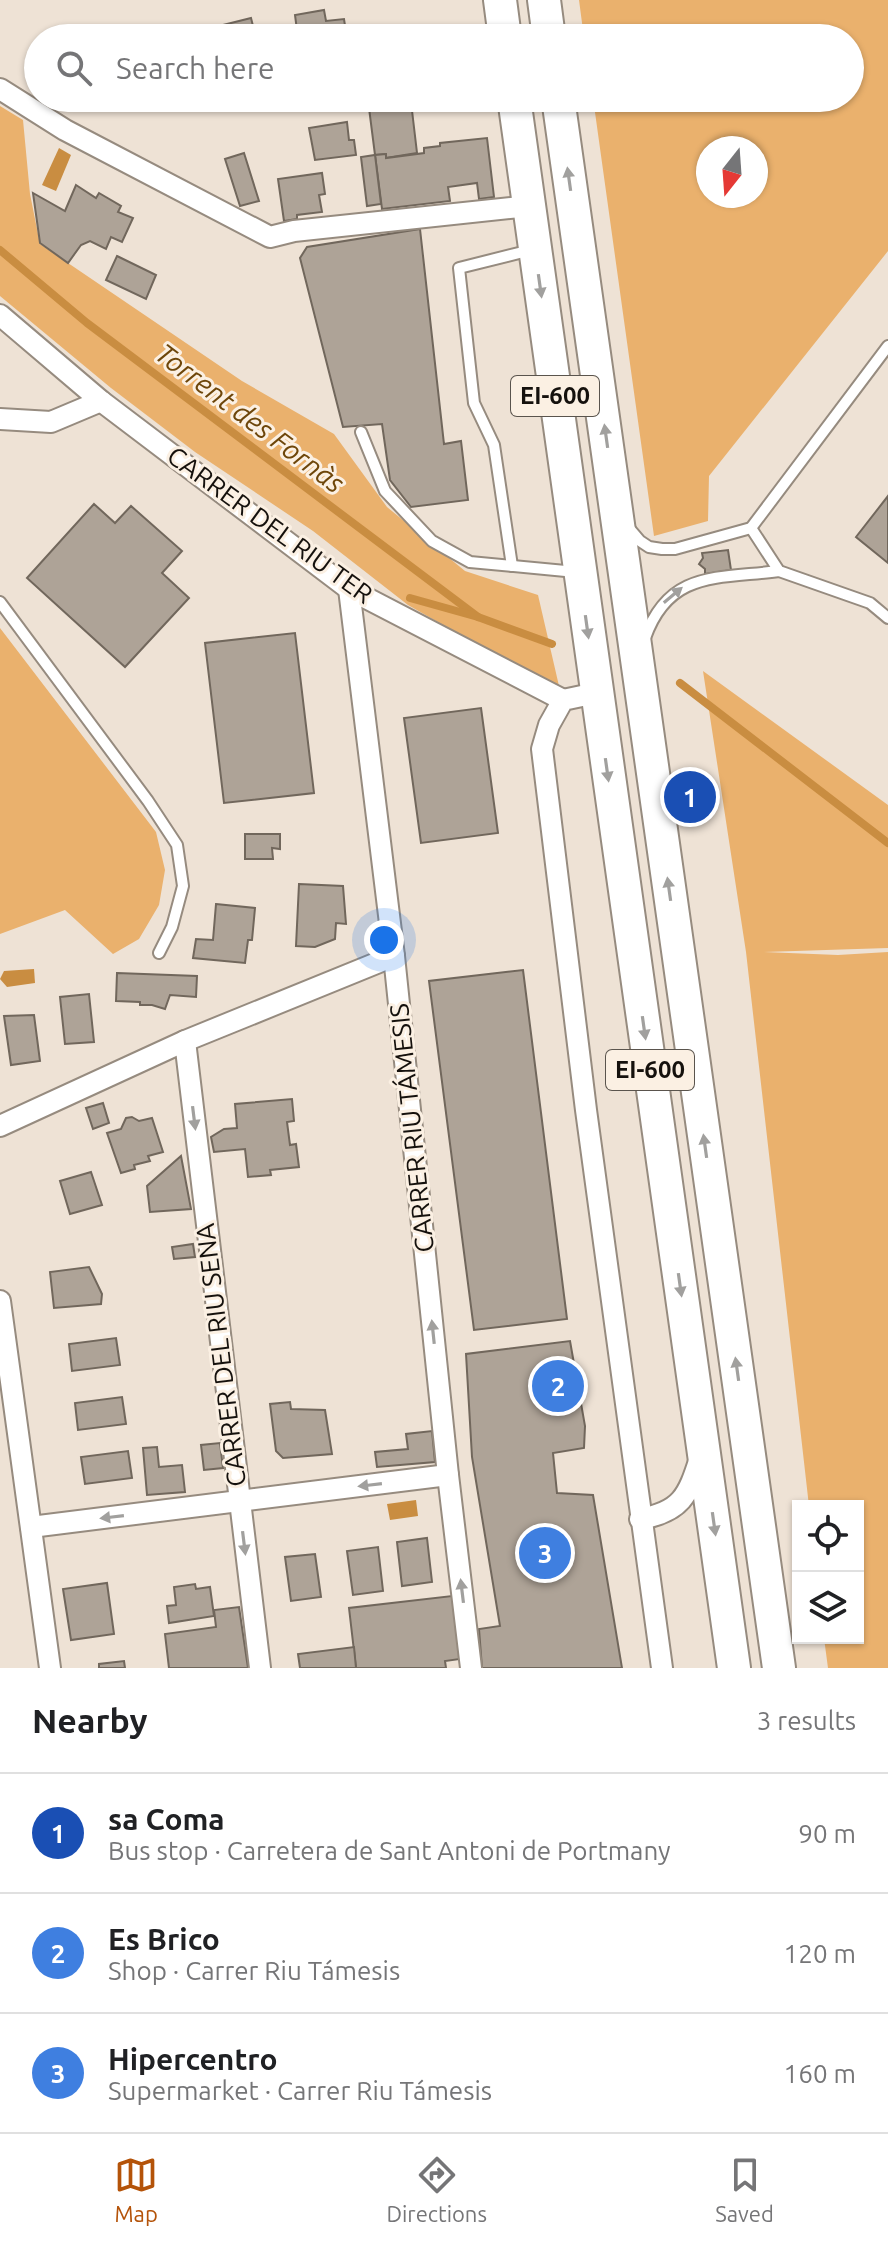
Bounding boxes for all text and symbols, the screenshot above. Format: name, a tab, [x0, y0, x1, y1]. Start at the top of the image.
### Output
search box	[24, 24, 864, 112]
icon: search	[52, 46, 96, 90]
text: Search here	[116, 51, 275, 85]
north arrow	[696, 136, 768, 208]
one-way arrow	[562, 166, 575, 191]
one-way arrow	[534, 274, 547, 299]
water label: Torrent des Fornàs	[150, 337, 351, 499]
road number: EI-600	[511, 376, 599, 416]
one-way arrow	[599, 423, 612, 448]
street label: CARRER DEL RIU TER	[162, 440, 379, 609]
one-way arrow	[663, 588, 683, 604]
one-way arrow	[581, 615, 594, 640]
one-way arrow	[601, 758, 614, 783]
pin: 1	[664, 767, 716, 827]
one-way arrow	[662, 876, 675, 901]
your location	[364, 920, 404, 960]
street label: CARRER RIU TÁMESIS	[383, 1002, 439, 1254]
one-way arrow	[638, 1016, 651, 1041]
road number: EI-600	[606, 1050, 694, 1090]
one-way arrow	[188, 1106, 201, 1131]
one-way arrow	[698, 1134, 711, 1159]
street label: CARRER DEL RIU SENA	[190, 1222, 251, 1488]
one-way arrow	[674, 1273, 687, 1298]
one-way arrow	[427, 1319, 440, 1344]
pin: 2	[532, 1356, 584, 1416]
one-way arrow	[730, 1356, 743, 1381]
one-way arrow	[358, 1478, 383, 1491]
map controls	[792, 1500, 864, 1644]
button: locate	[792, 1500, 864, 1572]
one-way arrow	[100, 1510, 125, 1523]
one-way arrow	[708, 1512, 721, 1537]
pin: 3	[519, 1523, 571, 1583]
one-way arrow	[238, 1531, 251, 1556]
button: layers	[792, 1572, 864, 1644]
one-way arrow	[455, 1578, 468, 1603]
text: Nearby	[32, 1701, 147, 1739]
text: 3 results	[757, 1706, 856, 1735]
text: sa Coma	[108, 1802, 225, 1836]
text: 1	[51, 1819, 65, 1848]
text: 90 m	[798, 1819, 856, 1848]
text: Bus stop · Carretera de Sant Antoni de Portmany	[108, 1836, 671, 1865]
text: Es Brico	[108, 1922, 220, 1956]
text: 2	[51, 1939, 65, 1968]
text: 120 m	[784, 1939, 856, 1968]
text: Shop · Carrer Riu Támesis	[108, 1956, 400, 1985]
text: Hipercentro	[108, 2042, 278, 2076]
text: 3	[51, 2059, 65, 2088]
text: 160 m	[784, 2059, 856, 2088]
text: Supermarket · Carrer Riu Támesis	[108, 2076, 492, 2105]
tab: Map	[114, 2153, 158, 2226]
tab: Directions	[386, 2153, 487, 2226]
tab: Saved	[715, 2153, 774, 2226]

